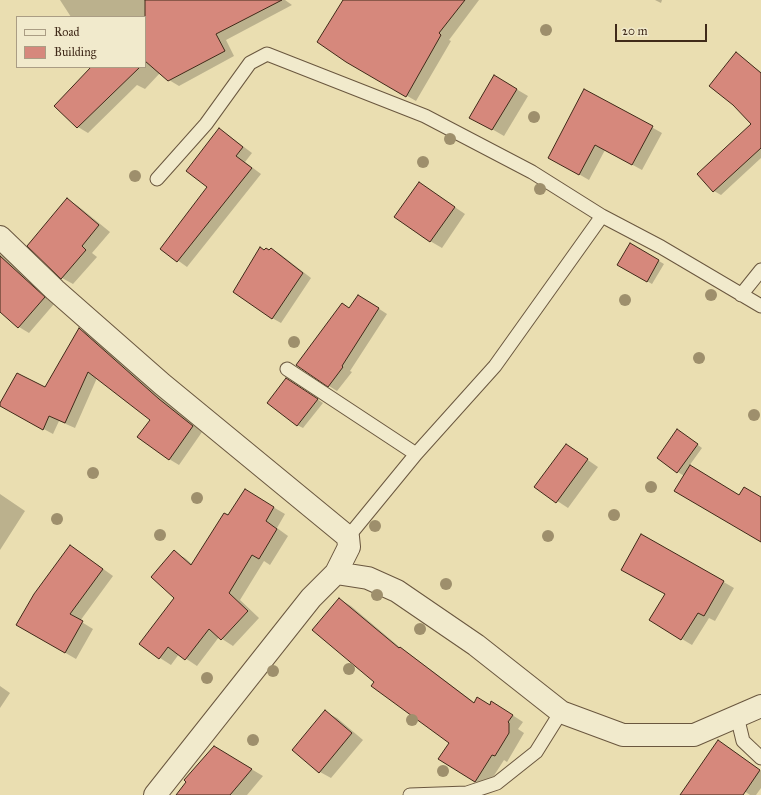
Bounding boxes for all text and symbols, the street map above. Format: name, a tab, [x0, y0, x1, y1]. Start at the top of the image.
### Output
legend	[16, 16, 146, 68]
scale bar	[617, 16, 709, 42]
text: 20 m	[622, 24, 648, 38]
text: Road	[54, 25, 80, 39]
text: Building	[54, 45, 96, 59]

